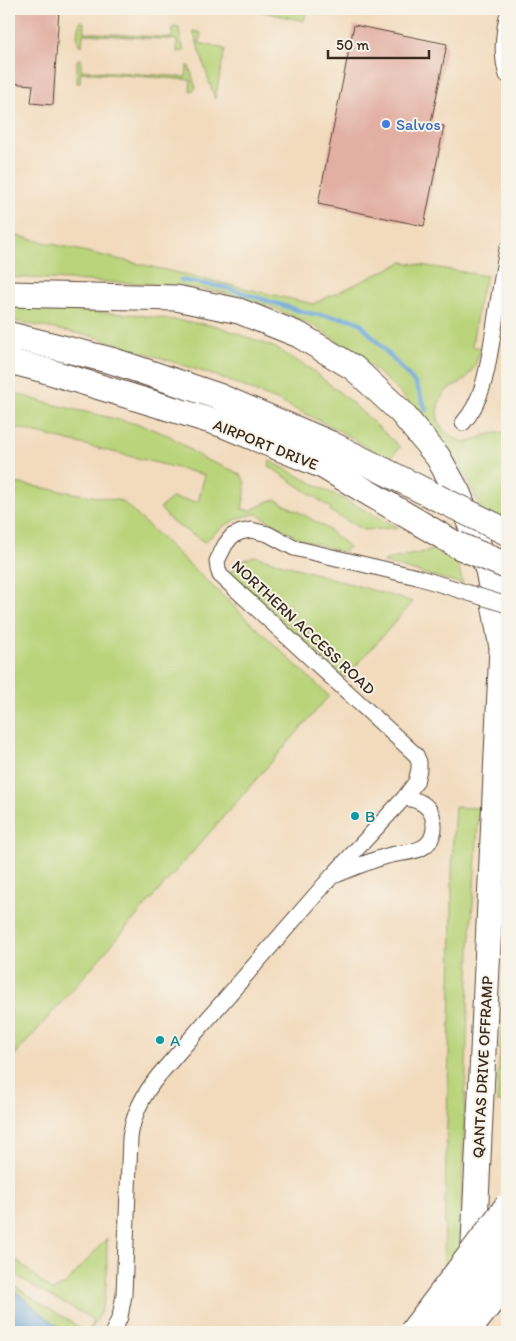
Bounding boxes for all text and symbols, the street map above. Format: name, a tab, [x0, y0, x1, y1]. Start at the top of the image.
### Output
scale bar	[328, 28, 430, 60]
text: 50 m	[336, 36, 369, 54]
place label: Salvos	[396, 115, 441, 134]
marker: Salvos	[380, 118, 392, 130]
street label: AIRPORT DRIVE	[211, 415, 321, 474]
street label: NORTHERN ACCESS ROAD	[228, 556, 379, 699]
place label: B	[365, 807, 375, 826]
marker: B	[349, 810, 361, 822]
street label: QANTAS DRIVE OFFRAMP	[468, 975, 497, 1159]
place label: A	[170, 1031, 180, 1050]
marker: A	[154, 1034, 166, 1046]

